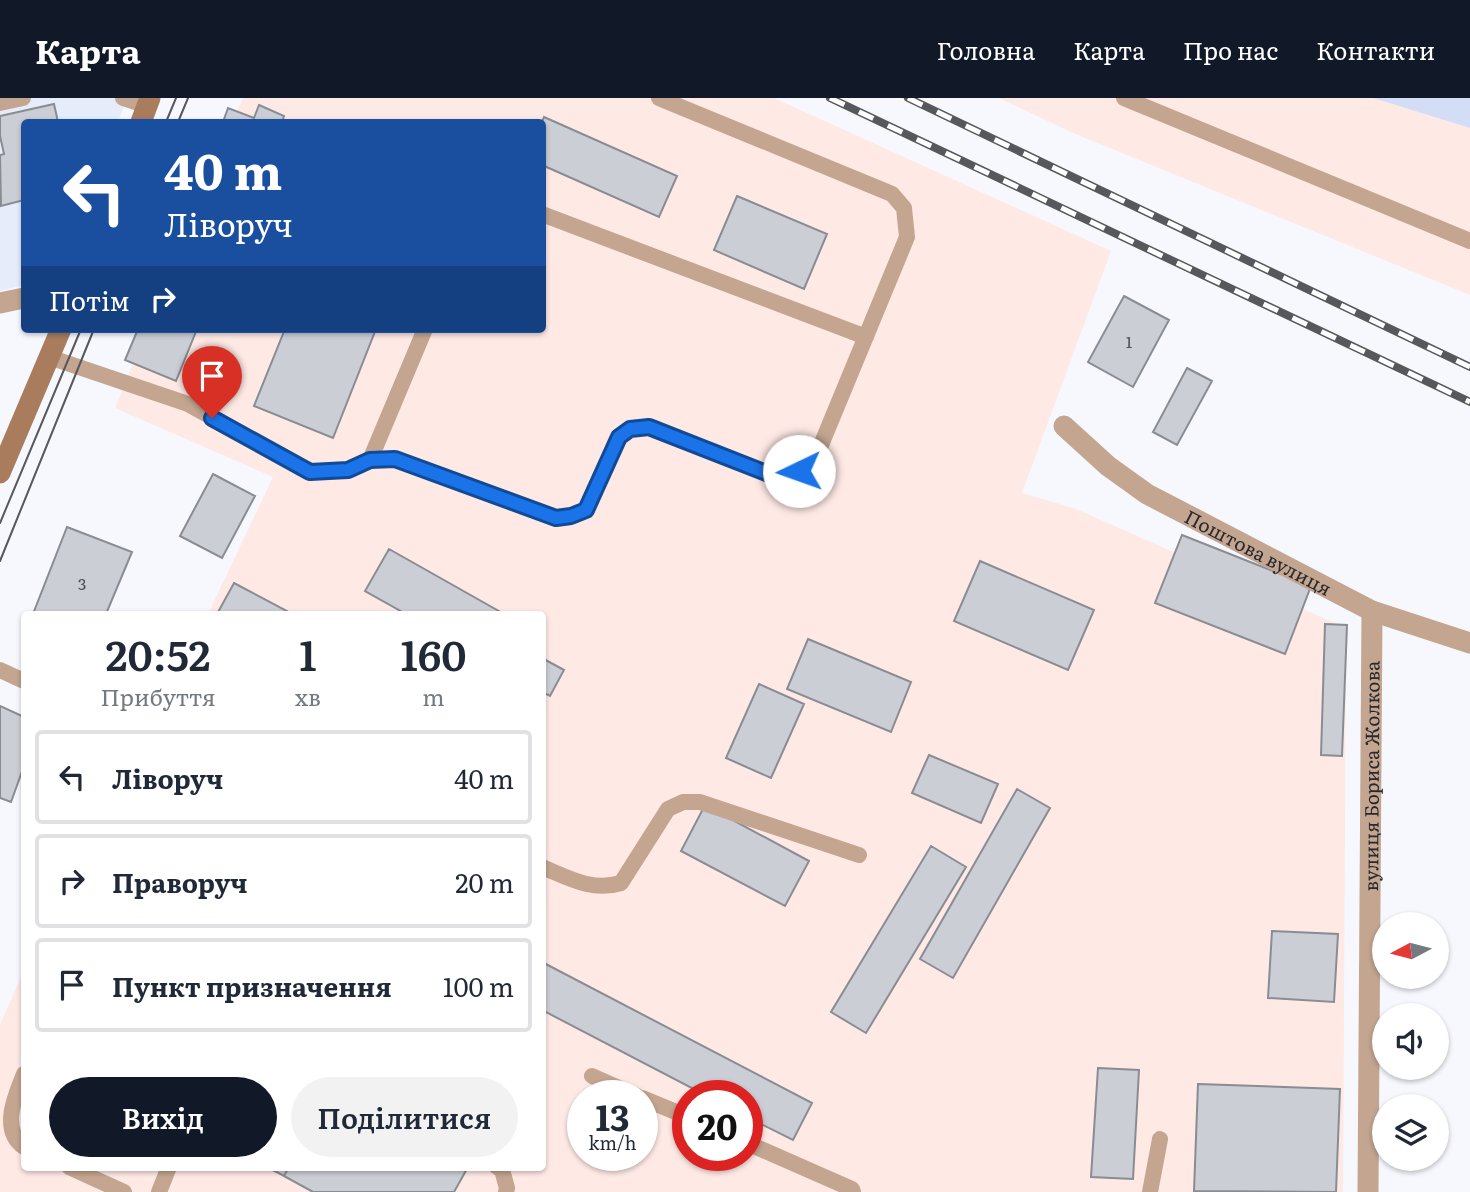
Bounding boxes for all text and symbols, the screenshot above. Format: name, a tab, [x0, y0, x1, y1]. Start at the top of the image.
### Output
text: Карта	[35, 25, 141, 74]
text: Головна	[937, 32, 1035, 67]
text: Карта	[1073, 32, 1145, 67]
text: Про нас	[1183, 32, 1278, 67]
text: Контакти	[1316, 32, 1435, 67]
text: 40 m	[164, 132, 282, 205]
icon: left	[49, 147, 140, 238]
text: Ліворуч	[164, 199, 293, 247]
text: Потім	[49, 280, 130, 319]
icon: right	[144, 280, 182, 318]
house number: 1	[1126, 329, 1133, 353]
pin	[182, 346, 242, 418]
icon: arrive	[193, 357, 231, 395]
position arrow	[762, 434, 836, 508]
street label: Поштова вулиця	[1180, 502, 1337, 602]
house number: 3	[78, 571, 86, 595]
text: 20:52	[106, 622, 211, 684]
text: 1	[299, 622, 317, 684]
text: 160	[400, 622, 467, 684]
street label: вулиця Бориса Жолкова	[1356, 660, 1386, 892]
text: Прибуття	[100, 679, 216, 713]
text: хв	[295, 679, 321, 713]
text: m	[422, 679, 445, 713]
icon: left	[53, 758, 91, 796]
text: Ліворуч	[112, 758, 223, 797]
text: 40 m	[454, 758, 514, 797]
icon: right	[53, 862, 91, 900]
text: Праворуч	[112, 862, 248, 901]
text: 20 m	[455, 862, 514, 901]
north arrow	[1372, 912, 1449, 989]
map controls	[1372, 912, 1449, 1171]
icon: arrive	[53, 966, 91, 1004]
text: Пункт призначення	[112, 966, 392, 1005]
text: 100 m	[443, 966, 514, 1005]
button: sound	[1372, 1003, 1449, 1080]
button: Вихід	[49, 1077, 277, 1157]
button: Поділитися	[291, 1077, 518, 1157]
speed limit sign: 20	[672, 1080, 763, 1171]
text: 13	[595, 1090, 630, 1142]
button: layers	[1372, 1094, 1449, 1171]
text: km/h	[589, 1129, 636, 1156]

